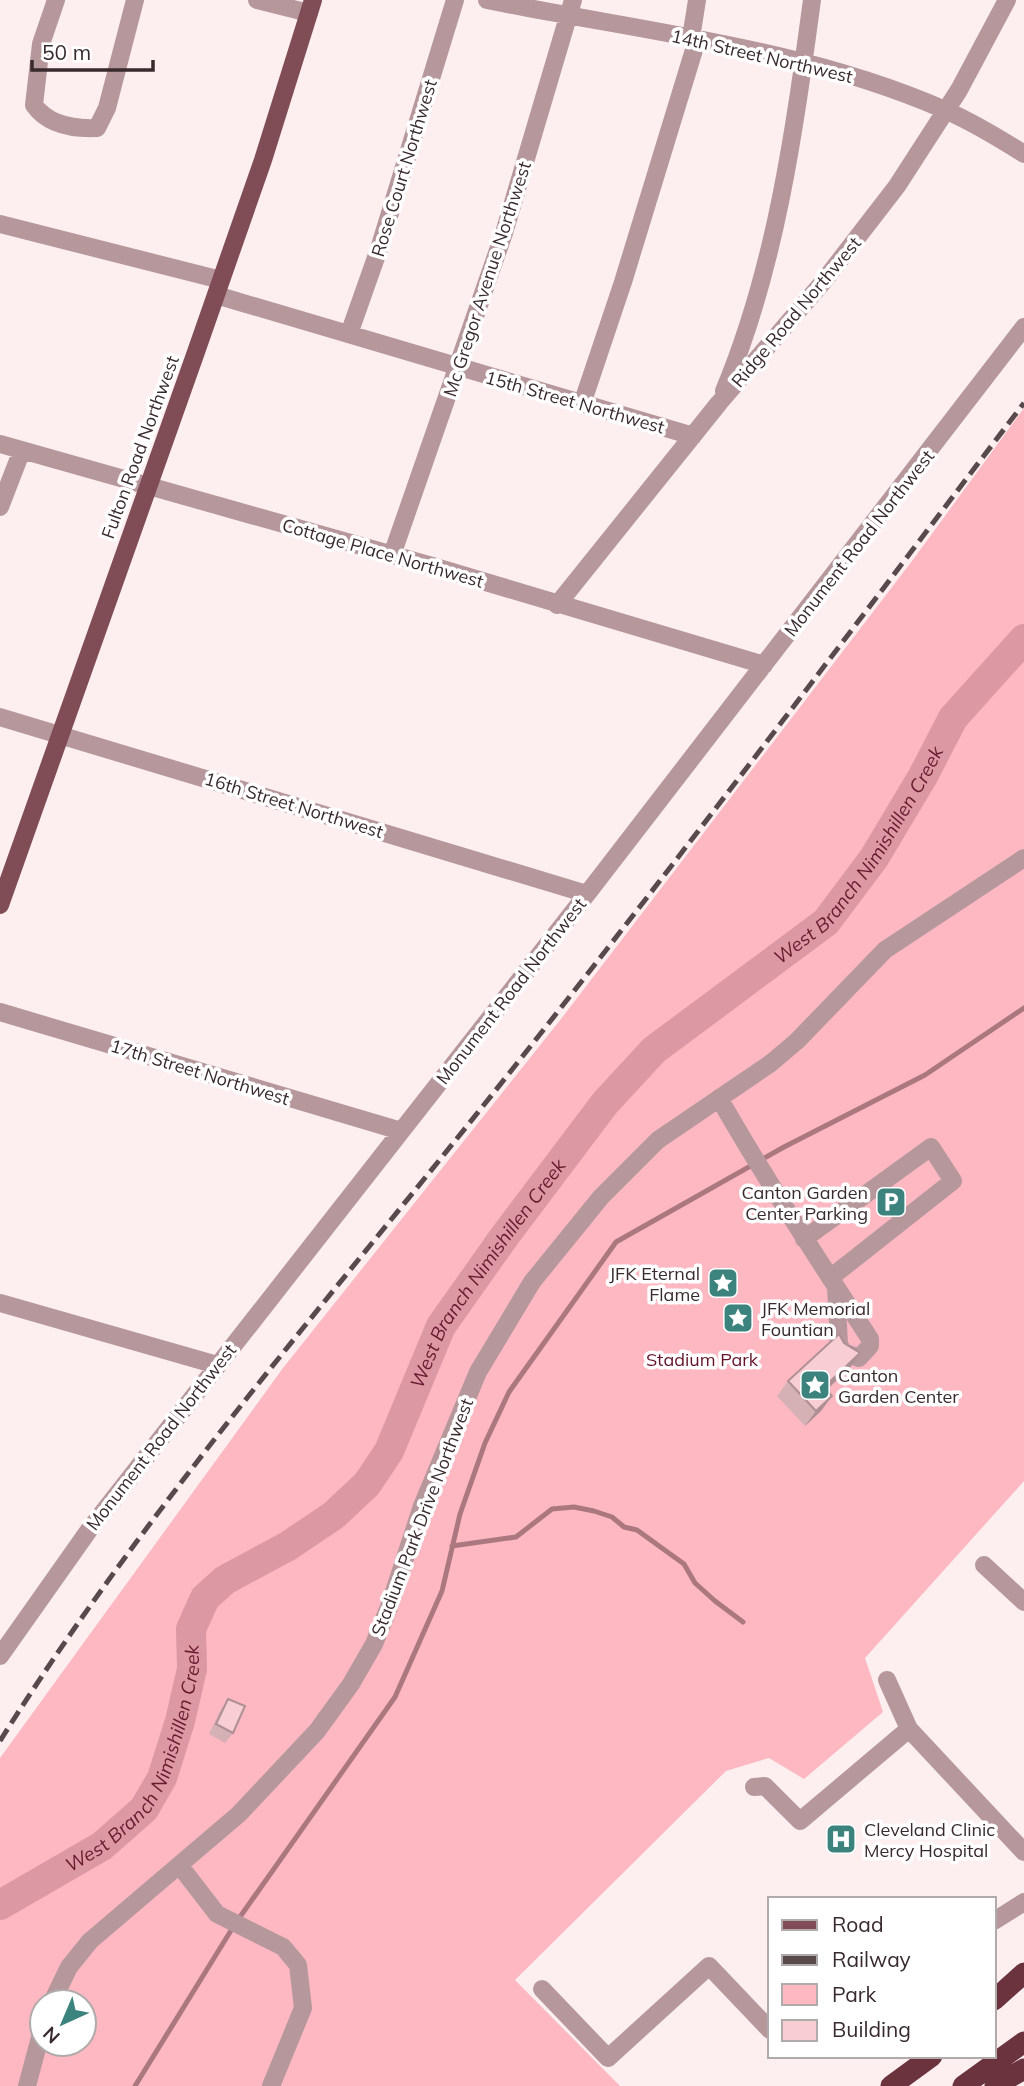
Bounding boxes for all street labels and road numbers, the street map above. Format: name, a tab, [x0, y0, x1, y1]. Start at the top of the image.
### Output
street label: 14th Street Northwest	[669, 24, 855, 88]
street label: Rose Court Northwest	[366, 77, 442, 259]
street label: Mc Gregor Avenue Northwest	[438, 158, 536, 400]
street label: Ridge Road Northwest	[726, 232, 866, 392]
street label: Fulton Road Northwest	[96, 352, 184, 542]
street label: 15th Street Northwest	[483, 365, 667, 439]
street label: Monument Road Northwest	[779, 445, 939, 641]
street label: Cottage Place Northwest	[280, 513, 486, 593]
street label: 16th Street Northwest	[202, 767, 386, 843]
street label: Monument Road Northwest	[431, 893, 591, 1089]
street label: 17th Street Northwest	[108, 1034, 292, 1110]
street label: Monument Road Northwest	[81, 1339, 241, 1535]
street label: Stadium Park Drive Northwest	[366, 1395, 478, 1639]

